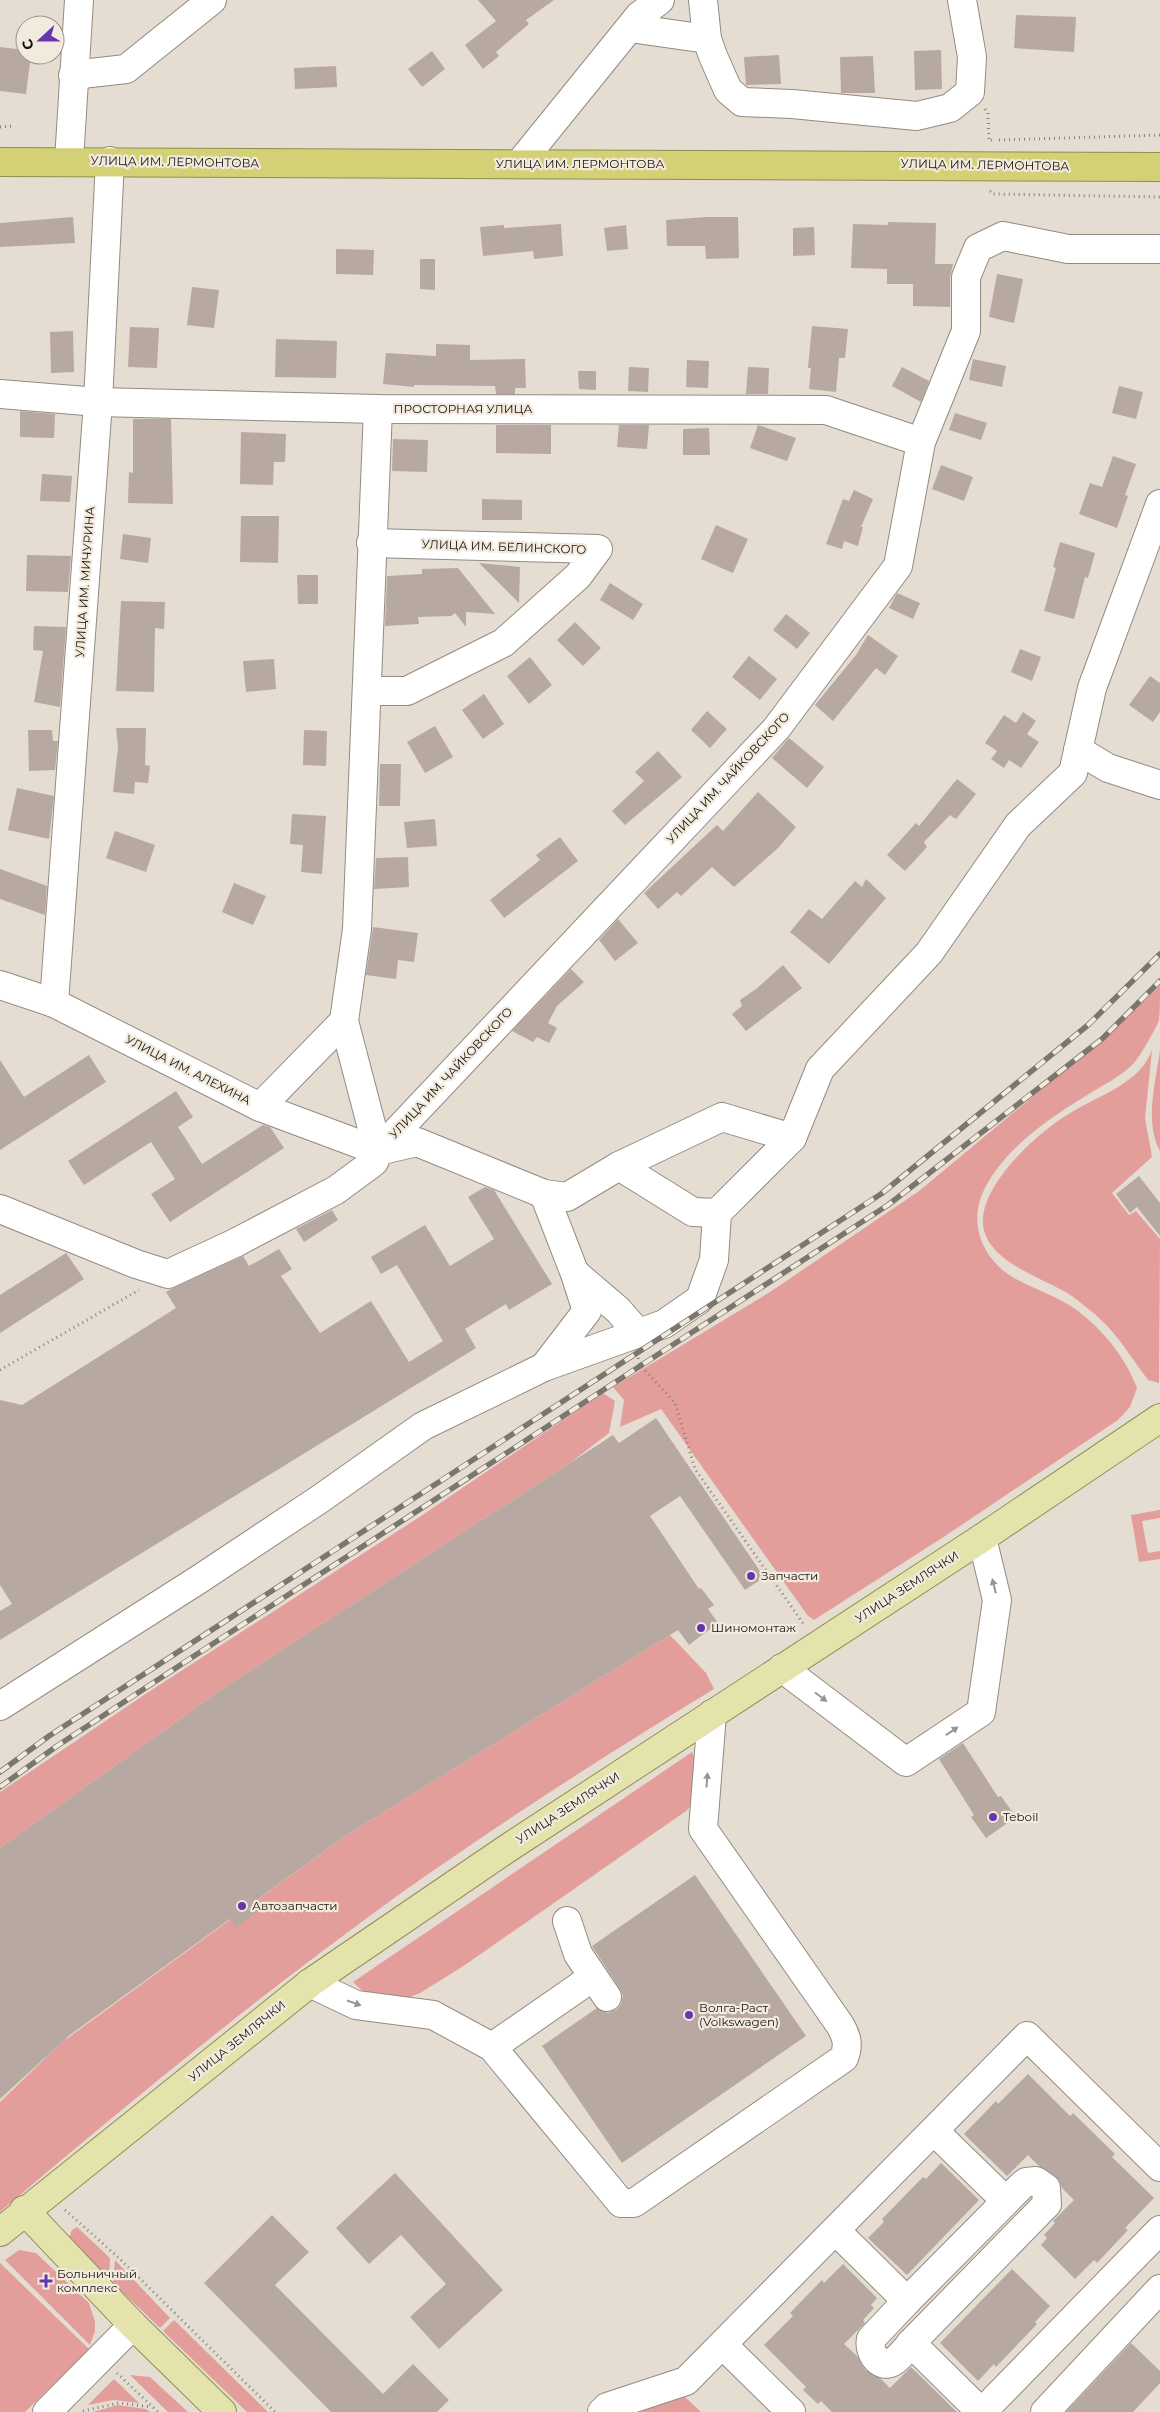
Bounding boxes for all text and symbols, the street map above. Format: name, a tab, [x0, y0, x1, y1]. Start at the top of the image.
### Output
north arrow	[15, 15, 65, 65]
text: С	[18, 37, 38, 53]
street label: УЛИЦА ИМ. ЛЕРМОНТОВА	[91, 153, 260, 170]
street label: УЛИЦА ИМ. ЛЕРМОНТОВА	[496, 156, 664, 171]
street label: УЛИЦА ИМ. ЛЕРМОНТОВА	[901, 156, 1070, 173]
street label: ПРОСТОРНАЯ УЛИЦА	[394, 401, 533, 416]
street label: УЛИЦА ИМ. МИЧУРИНА	[72, 506, 97, 658]
street label: УЛИЦА ИМ. БЕЛИНСКОГО	[421, 536, 587, 557]
street label: УЛИЦА ИМ. ЧАЙКОВСКОГО	[663, 709, 792, 846]
street label: УЛИЦА ИМ. ЧАЙКОВСКОГО	[386, 1004, 515, 1141]
street label: УЛИЦА ИМ. АЛЕХИНА	[123, 1031, 253, 1108]
street label: УЛИЦА ЗЕМЛЯЧКИ	[852, 1547, 961, 1626]
place label: Запчасти	[761, 1568, 818, 1583]
marker: Запчасти	[745, 1570, 757, 1582]
one-way arrow	[990, 1578, 998, 1593]
place label: Шиномонтаж	[711, 1620, 796, 1635]
marker: Шиномонтаж	[695, 1622, 707, 1634]
one-way arrow	[814, 1692, 827, 1703]
one-way arrow	[945, 1726, 959, 1736]
street label: УЛИЦА ЗЕМЛЯЧКИ	[513, 1768, 622, 1847]
one-way arrow	[703, 1772, 711, 1788]
place label: Teboil	[1003, 1809, 1039, 1824]
marker: Teboil	[987, 1811, 999, 1823]
place label: Автозапчасти	[252, 1898, 338, 1913]
marker: Автозапчасти	[236, 1900, 248, 1912]
street label: УЛИЦА ЗЕМЛЯЧКИ	[185, 1997, 288, 2084]
one-way arrow	[347, 1999, 362, 2007]
place label: Волга-Раст (Volkswagen)	[699, 2000, 779, 2029]
marker: Волга-Раст (Volkswagen)	[683, 2009, 695, 2021]
place label: Больничный комплекс	[57, 2266, 137, 2295]
marker: Больничный комплекс	[39, 2274, 53, 2288]

